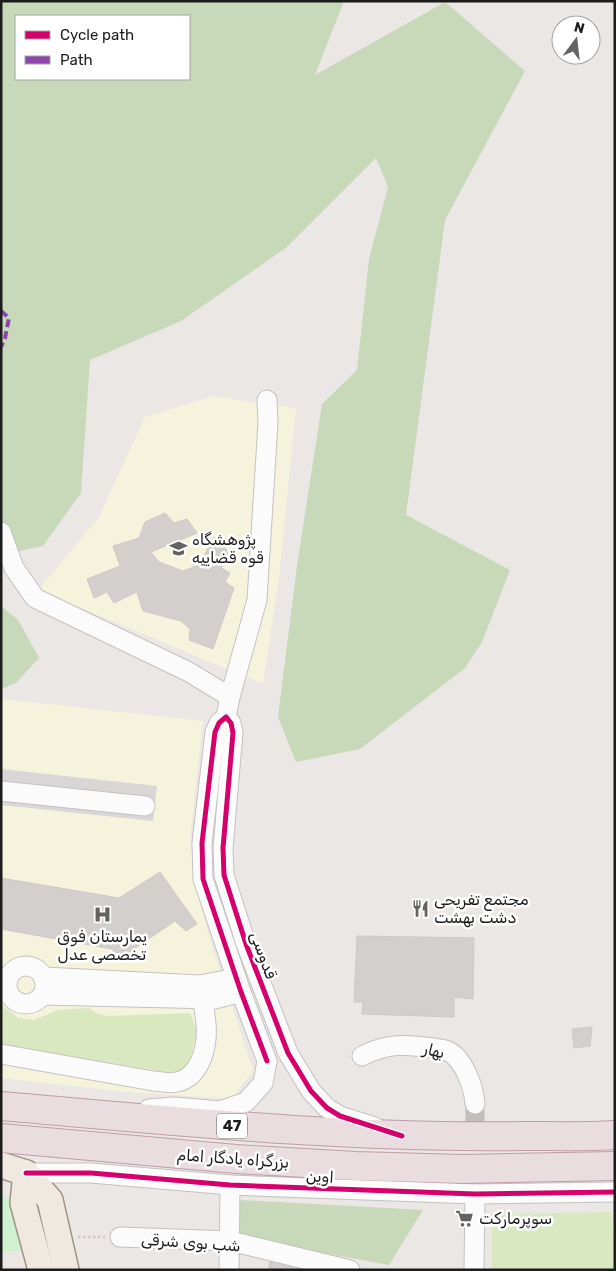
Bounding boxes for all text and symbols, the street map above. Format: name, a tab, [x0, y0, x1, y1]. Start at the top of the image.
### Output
legend	[15, 15, 190, 80]
north arrow	[551, 15, 601, 65]
text: N	[572, 18, 586, 37]
text: Cycle path	[60, 26, 134, 44]
text: Path	[60, 51, 93, 69]
place label: پژوهشگاه قوه قضاییه	[192, 530, 264, 568]
school or university icon: پژوهشگاه قوه قضاییه	[168, 538, 188, 558]
place label: مجتمع تفریحی دشت بهشت	[434, 890, 529, 928]
restaurant icon: مجتمع تفریحی دشت بهشت	[410, 898, 430, 918]
hospital icon: یمارستان فوق تخصصی عدل	[92, 905, 112, 925]
place label: یمارستان فوق تخصصی عدل	[57, 927, 147, 964]
street label: قدوسی	[245, 929, 281, 982]
street label: بهار	[420, 1038, 447, 1063]
road number: 47	[217, 1114, 247, 1138]
street label: بزرگراه یادگار امام	[176, 1145, 290, 1173]
street label: اوین	[306, 1166, 334, 1188]
supermarket icon: سوپرمارکت	[455, 1208, 475, 1228]
place label: سوپرمارکت	[479, 1209, 552, 1229]
street label: شب بوی شرقی	[141, 1230, 241, 1256]

